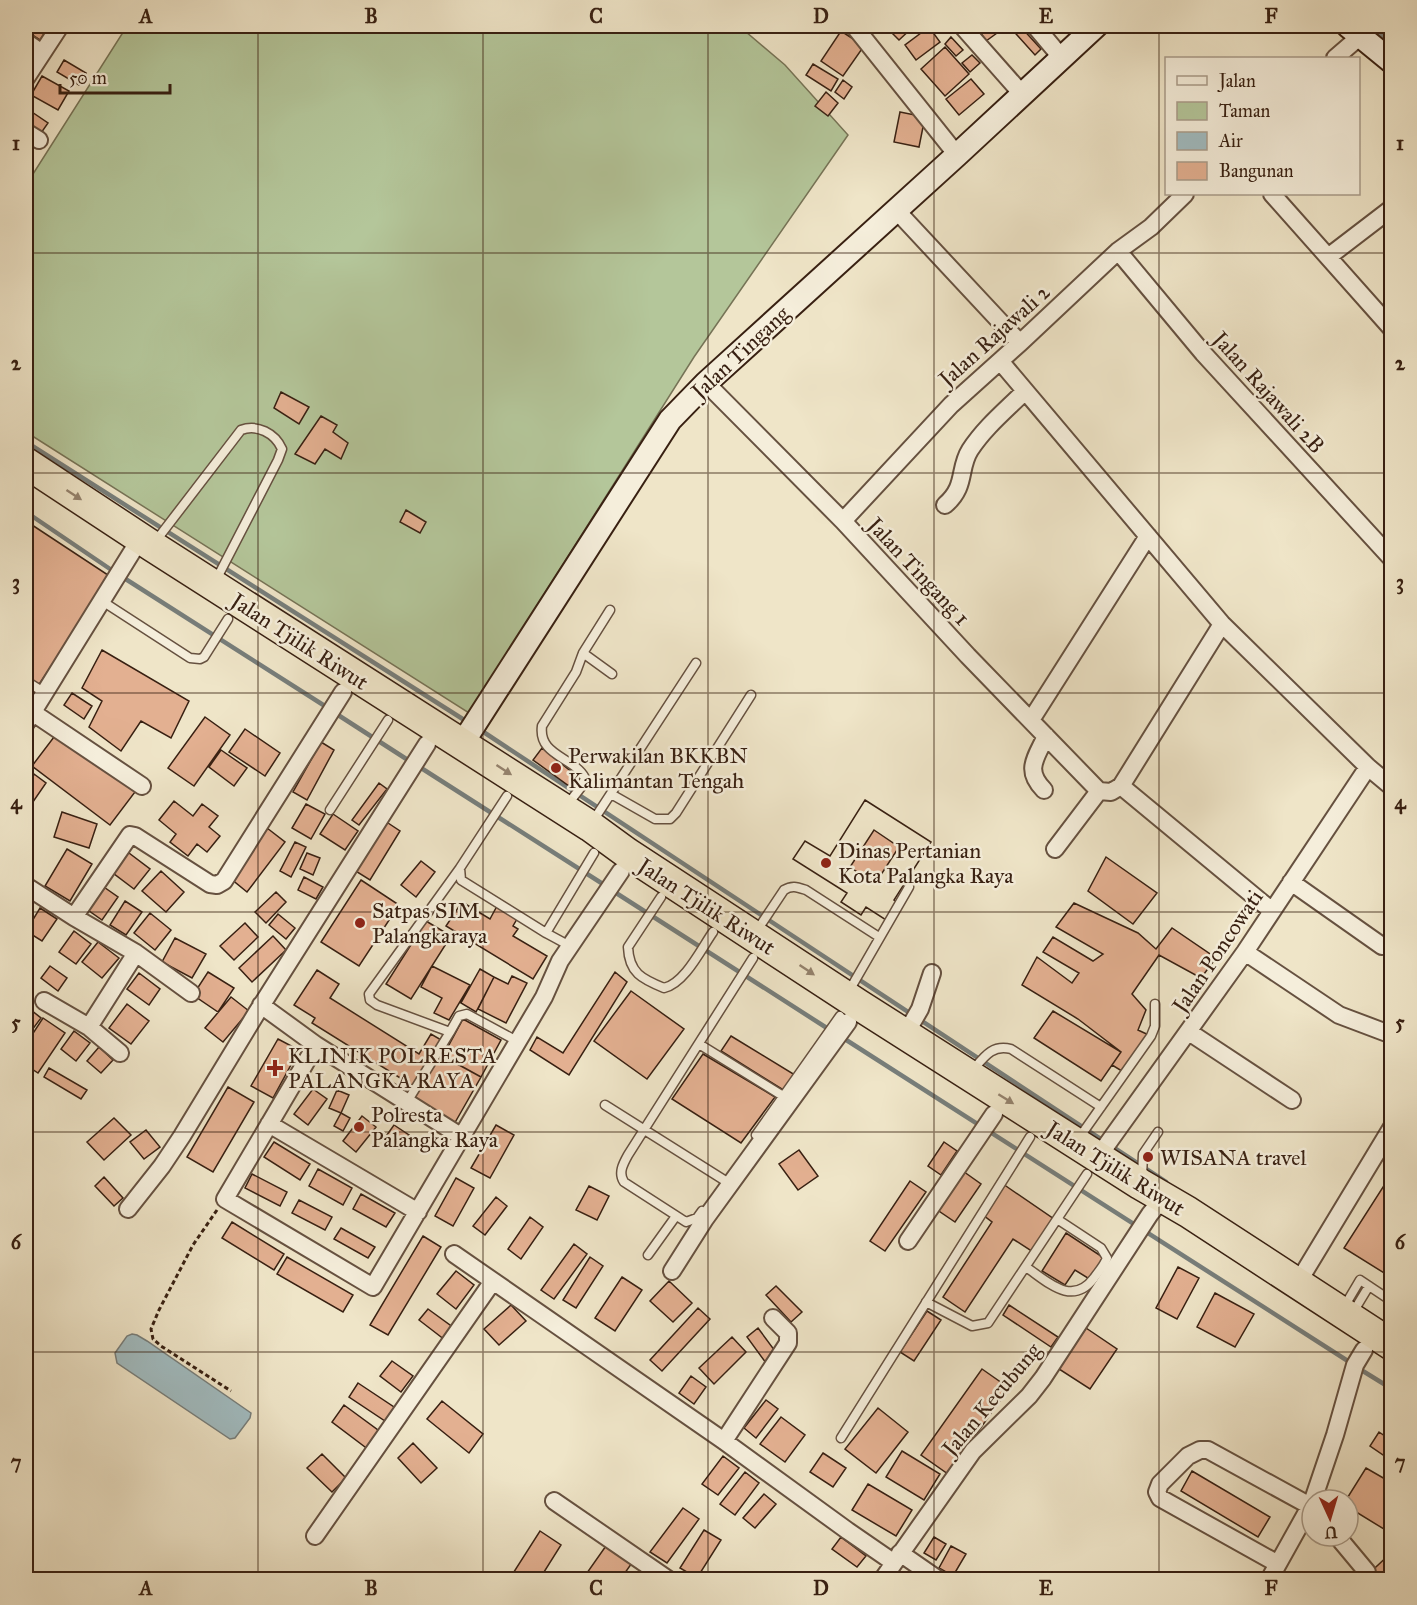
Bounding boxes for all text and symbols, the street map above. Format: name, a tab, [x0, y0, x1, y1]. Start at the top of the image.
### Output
text: A	[137, 4, 153, 28]
text: B	[364, 4, 378, 28]
text: C	[589, 4, 603, 28]
text: D	[813, 4, 829, 28]
text: E	[1039, 4, 1054, 28]
text: F	[1264, 4, 1278, 28]
scale bar	[60, 57, 170, 95]
legend	[1165, 57, 1360, 195]
text: 50 m	[69, 67, 107, 89]
text: Jalan	[1217, 70, 1256, 93]
text: Taman	[1219, 100, 1271, 122]
text: Air	[1218, 130, 1243, 152]
text: 1	[12, 131, 20, 155]
text: 1	[1396, 131, 1404, 155]
text: Bangunan	[1219, 160, 1294, 183]
street label: Jalan Rajawali 2	[932, 278, 1056, 394]
street label: Jalan Tingang	[684, 300, 796, 406]
street label: Jalan Rajawali 2B	[1206, 324, 1330, 459]
text: 2	[11, 351, 22, 375]
text: 2	[1395, 351, 1406, 375]
one-way arrow	[66, 489, 82, 501]
street label: Jalan Tingang 1	[860, 510, 975, 631]
text: 3	[12, 570, 20, 595]
text: 3	[1396, 570, 1404, 595]
street label: Jalan Tjilik Riwut	[224, 586, 374, 696]
place label: Perwakilan BKKBN Kalimantan Tengah	[568, 742, 748, 794]
marker: Perwakilan BKKBN Kalimantan Tengah	[549, 761, 563, 775]
one-way arrow	[496, 765, 512, 776]
text: 4	[10, 790, 22, 815]
text: 4	[1394, 790, 1406, 815]
place label: Dinas Pertanian Kota Palangka Raya	[838, 837, 1014, 889]
street label: Jalan Tjilik Riwut	[631, 851, 781, 961]
marker: Dinas Pertanian Kota Palangka Raya	[819, 856, 833, 870]
street label: Jalan Poncowati	[1165, 885, 1269, 1020]
place label: Satpas SIM Palangkaraya	[372, 897, 488, 949]
marker: Satpas SIM Palangkaraya	[353, 916, 367, 930]
one-way arrow	[798, 965, 815, 976]
text: 5	[11, 1010, 21, 1034]
text: 5	[1395, 1010, 1405, 1034]
place label: KLINIK POLRESTA PALANGKA RAYA	[288, 1042, 497, 1094]
marker: KLINIK POLRESTA PALANGKA RAYA	[266, 1059, 284, 1077]
one-way arrow	[998, 1093, 1014, 1104]
place label: Polresta Palangka Raya	[371, 1101, 499, 1153]
street label: Jalan Tjilik Riwut	[1040, 1114, 1190, 1222]
marker: Polresta Palangka Raya	[352, 1120, 366, 1134]
place label: WISANA travel	[1160, 1144, 1306, 1171]
marker: WISANA travel	[1141, 1150, 1155, 1164]
text: 6	[11, 1230, 23, 1254]
text: 6	[1395, 1230, 1407, 1254]
street label: Jalan Kecubung	[935, 1337, 1047, 1463]
text: 7	[11, 1450, 22, 1474]
text: 7	[1395, 1450, 1406, 1474]
north arrow	[1300, 1488, 1360, 1548]
text: U	[1324, 1523, 1338, 1542]
text: A	[137, 1576, 153, 1600]
text: B	[364, 1576, 378, 1600]
text: C	[589, 1576, 603, 1600]
text: D	[813, 1576, 829, 1600]
text: E	[1039, 1576, 1054, 1600]
text: F	[1264, 1576, 1278, 1600]

